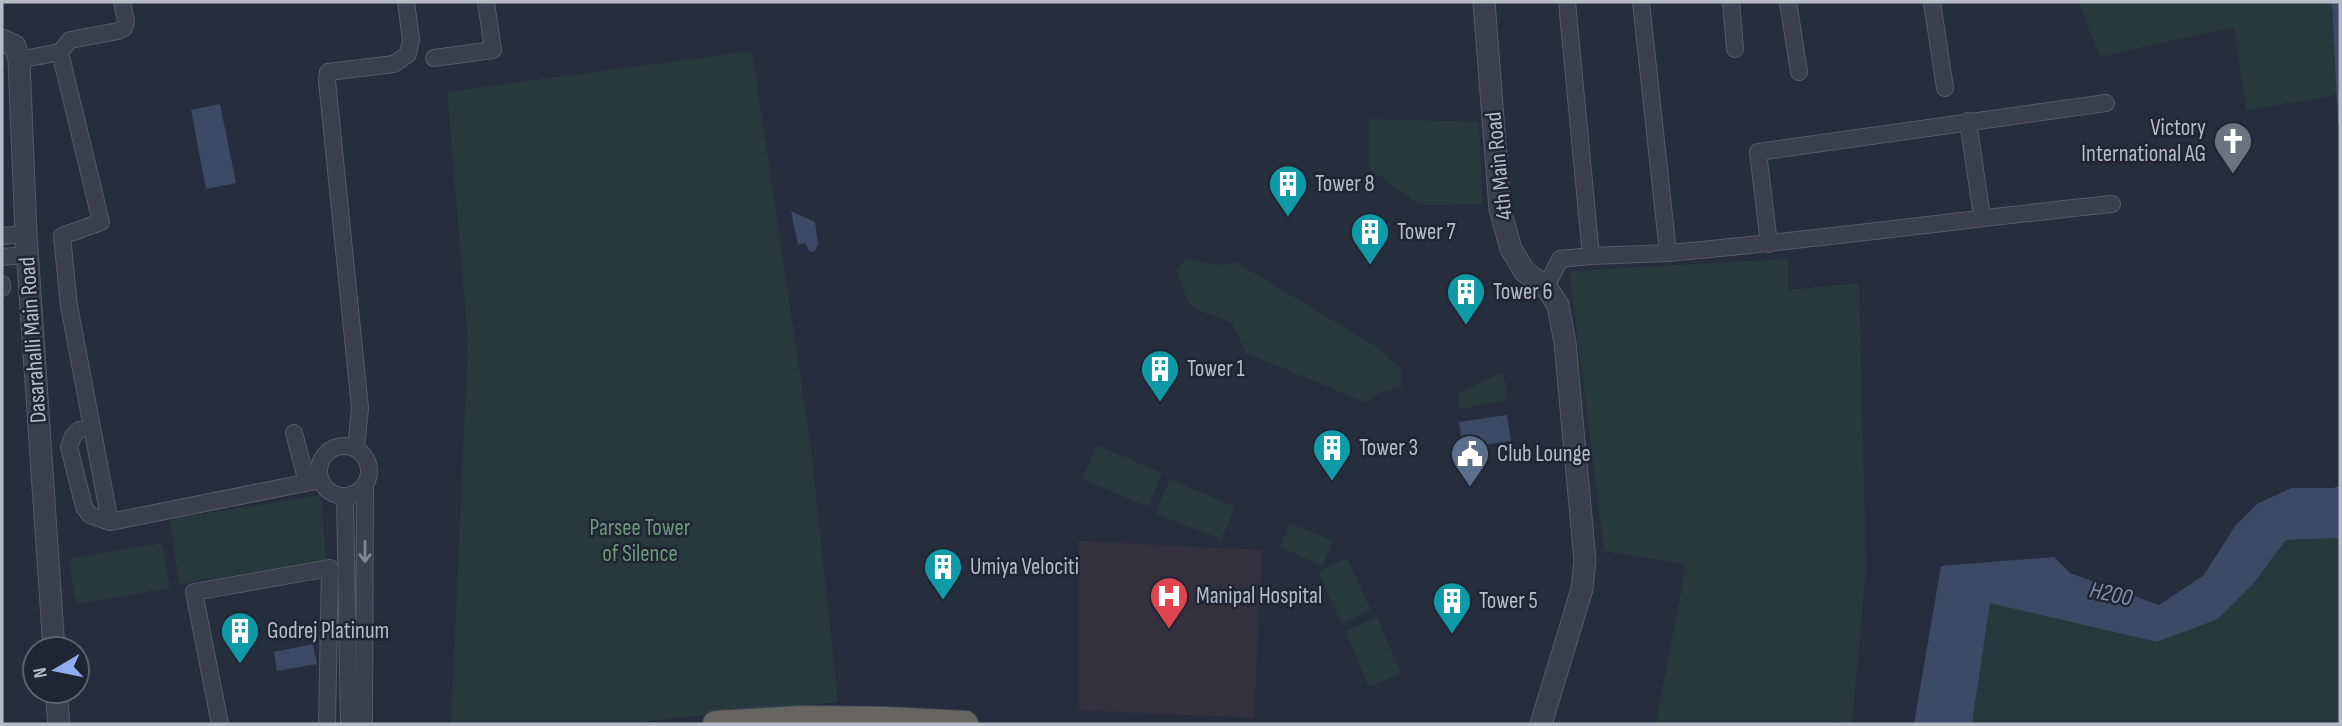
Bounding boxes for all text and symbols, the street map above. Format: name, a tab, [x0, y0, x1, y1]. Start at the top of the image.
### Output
street label: 4th Main Road	[1479, 110, 1519, 222]
place label: Victory International AG	[2081, 114, 2206, 168]
church icon: Victory International AG	[2212, 120, 2254, 175]
building icon: Tower 8	[1267, 163, 1309, 218]
place label: Tower 8	[1315, 170, 1375, 198]
building icon: Tower 7	[1349, 211, 1391, 266]
place label: Tower 7	[1397, 218, 1456, 246]
street label: Dasarahalli Main Road	[13, 256, 53, 424]
building icon: Tower 6	[1445, 271, 1487, 326]
place label: Tower 6	[1493, 278, 1553, 306]
building icon: Tower 1	[1139, 348, 1181, 403]
place label: Tower 1	[1187, 355, 1245, 383]
building icon: Tower 3	[1311, 427, 1353, 482]
public building icon: Club Lounge	[1449, 433, 1491, 488]
place label: Tower 3	[1359, 434, 1418, 462]
place label: Club Lounge	[1497, 440, 1591, 468]
park label: Parsee Tower of Silence	[590, 514, 691, 568]
one-way arrow	[358, 541, 372, 564]
building icon: Umiya Velociti	[922, 546, 964, 601]
place label: Umiya Velociti	[970, 553, 1079, 581]
hospital icon: Manipal Hospital	[1148, 575, 1190, 630]
water label: H200	[2087, 575, 2135, 613]
building icon: Tower 5	[1431, 580, 1473, 635]
place label: Manipal Hospital	[1196, 582, 1322, 610]
place label: Tower 5	[1479, 587, 1538, 615]
building icon: Godrej Platinum	[219, 610, 261, 665]
place label: Godrej Platinum	[267, 617, 389, 645]
north arrow	[21, 635, 91, 705]
text: N	[29, 666, 53, 680]

